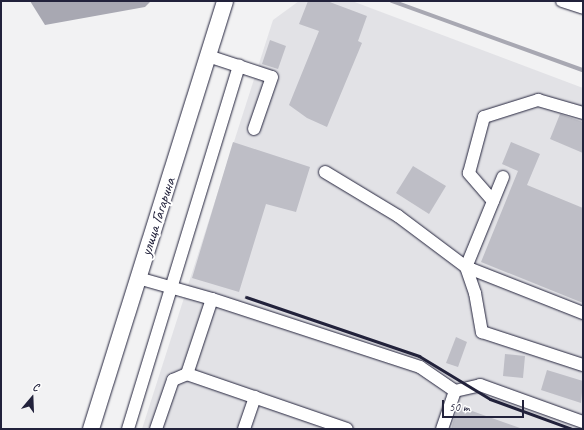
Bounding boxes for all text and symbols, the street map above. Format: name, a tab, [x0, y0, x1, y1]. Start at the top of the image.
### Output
street label: улица Гагарина	[136, 175, 180, 259]
north arrow	[12, 378, 52, 418]
text: С	[31, 379, 41, 394]
scale bar	[444, 392, 526, 418]
text: 50 m	[449, 399, 469, 415]

